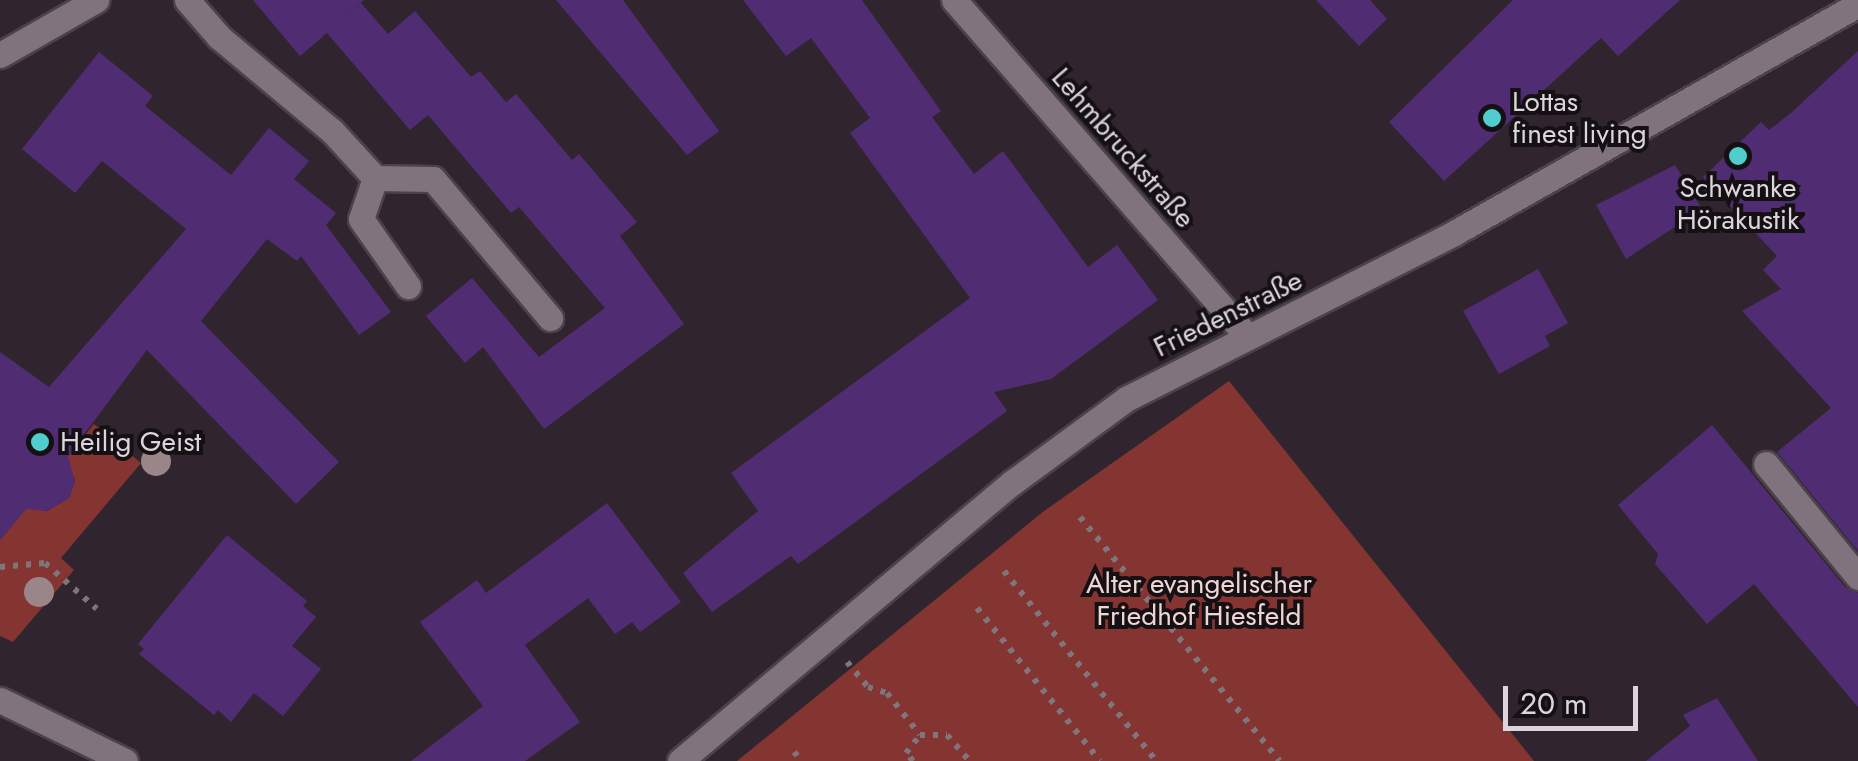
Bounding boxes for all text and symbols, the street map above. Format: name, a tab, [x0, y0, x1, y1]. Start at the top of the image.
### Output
street label: Lehmbruckstraße	[1044, 61, 1202, 235]
place label: Lottas finest living	[1512, 85, 1647, 151]
marker: Lottas finest living	[1481, 107, 1503, 129]
marker: Schwanke Hörakustik	[1727, 145, 1749, 167]
place label: Schwanke Hörakustik	[1677, 171, 1799, 237]
street label: Friedenstraße	[1148, 264, 1308, 364]
place label: Heilig Geist	[60, 425, 201, 459]
marker: Heilig Geist	[29, 431, 51, 453]
park label: Alter evangelischer Friedhof Hiesfeld	[1086, 567, 1312, 633]
scale bar	[1508, 666, 1643, 728]
text: 20 m	[1520, 682, 1587, 725]

